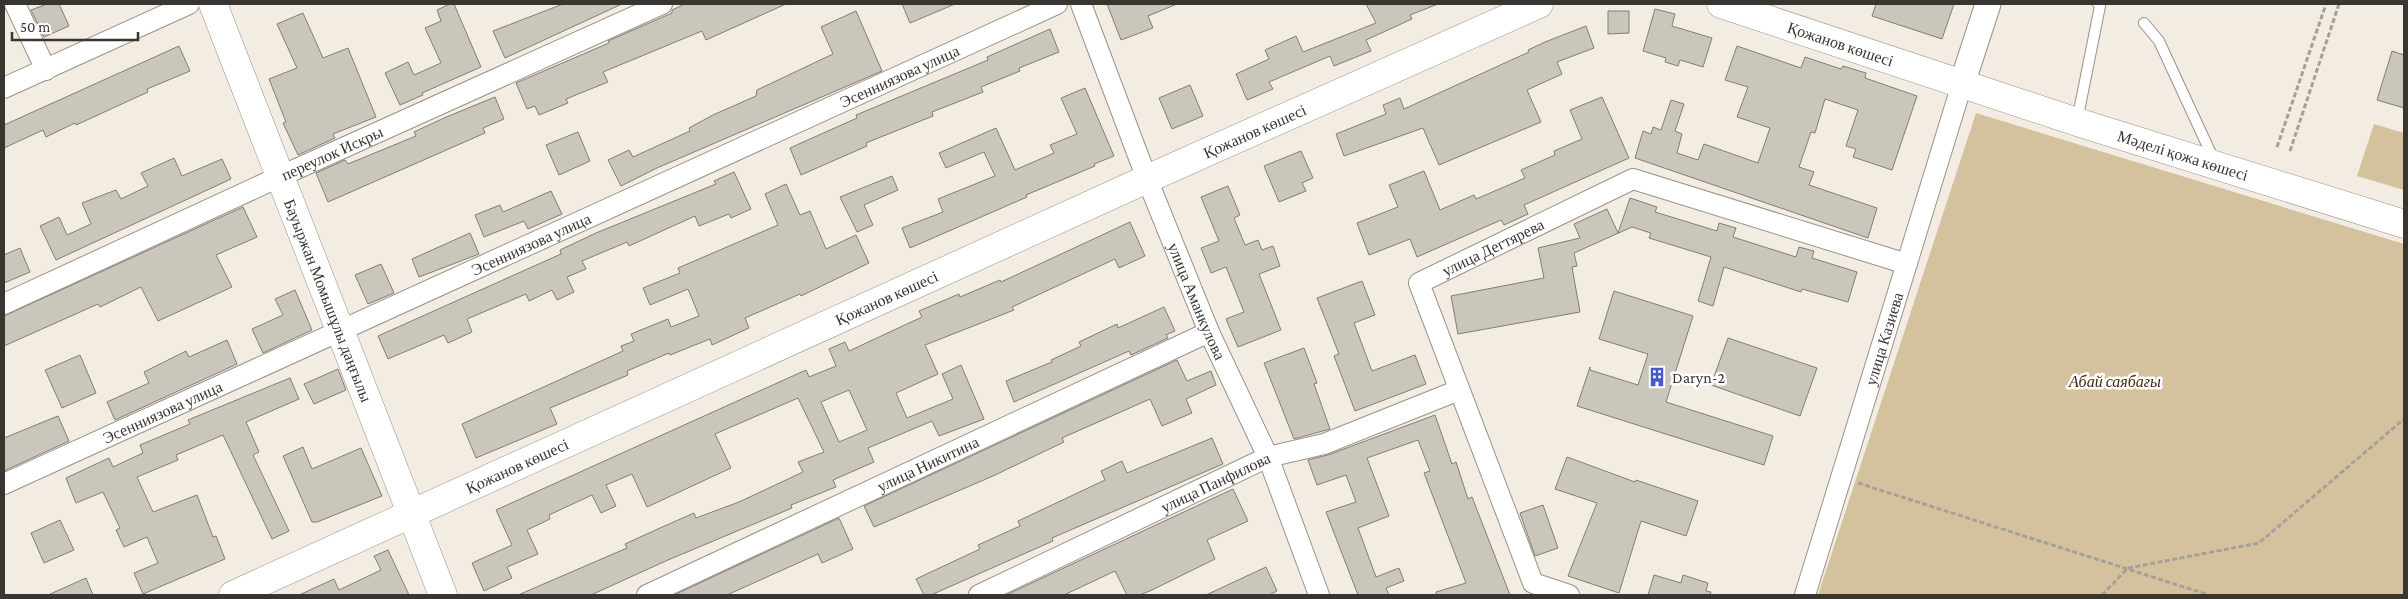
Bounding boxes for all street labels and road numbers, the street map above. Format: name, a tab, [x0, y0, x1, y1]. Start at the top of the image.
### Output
street label: Қожанов көшесі	[1785, 19, 1896, 70]
street label: Эсенниязова улица	[837, 42, 962, 111]
street label: Қожанов көшесі	[1201, 101, 1309, 163]
street label: переулок Искры	[279, 123, 386, 184]
street label: Мәделі қожа көшесі	[2115, 127, 2251, 184]
street label: Бауыржан Момышұлы даңғылы	[281, 197, 375, 405]
street label: Эсенниязова улица	[469, 210, 593, 279]
street label: улица Дегтярева	[1439, 216, 1547, 280]
street label: улица Аманкулова	[1164, 240, 1229, 362]
street label: Қожанов көшесі	[833, 267, 941, 330]
street label: улица Казиева	[1862, 290, 1906, 388]
street label: Эсенниязова улица	[100, 378, 225, 447]
street label: улица Никитина	[874, 433, 982, 496]
street label: Қожанов көшесі	[463, 435, 572, 498]
street label: улица Панфилова	[1158, 449, 1273, 517]

